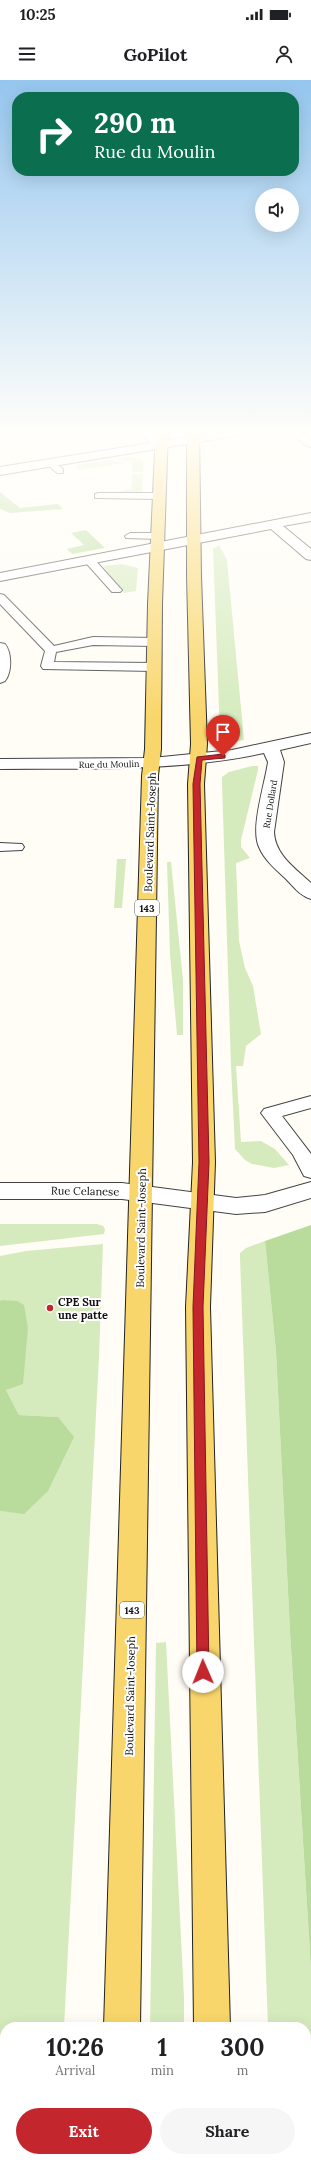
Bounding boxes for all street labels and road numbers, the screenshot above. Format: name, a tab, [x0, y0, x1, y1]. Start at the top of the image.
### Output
street label: Rue du Moulin	[79, 758, 140, 770]
street label: Boulevard Saint-Joseph	[141, 772, 159, 892]
street label: Rue Dollard	[261, 778, 279, 829]
road number: 143	[135, 900, 159, 916]
street label: Boulevard Saint-Joseph	[133, 1168, 149, 1288]
street label: Rue Celanese	[51, 1183, 119, 1199]
road number: 143	[120, 1602, 144, 1618]
street label: Boulevard Saint-Joseph	[122, 1636, 138, 1756]

